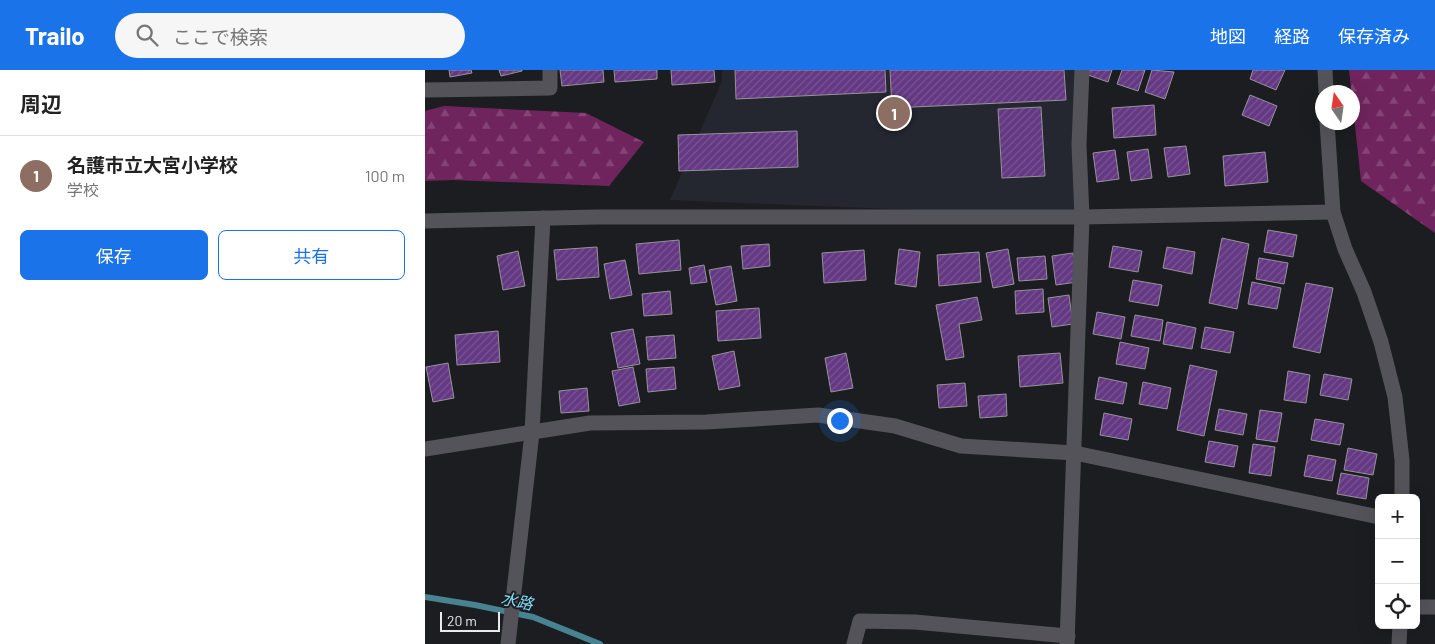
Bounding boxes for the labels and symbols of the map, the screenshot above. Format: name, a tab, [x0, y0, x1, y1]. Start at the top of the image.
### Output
north arrow	[1315, 85, 1360, 130]
pin: 1	[878, 94, 910, 132]
your location	[827, 408, 853, 434]
water label: 水路	[499, 588, 537, 614]
scale bar	[440, 609, 500, 632]

